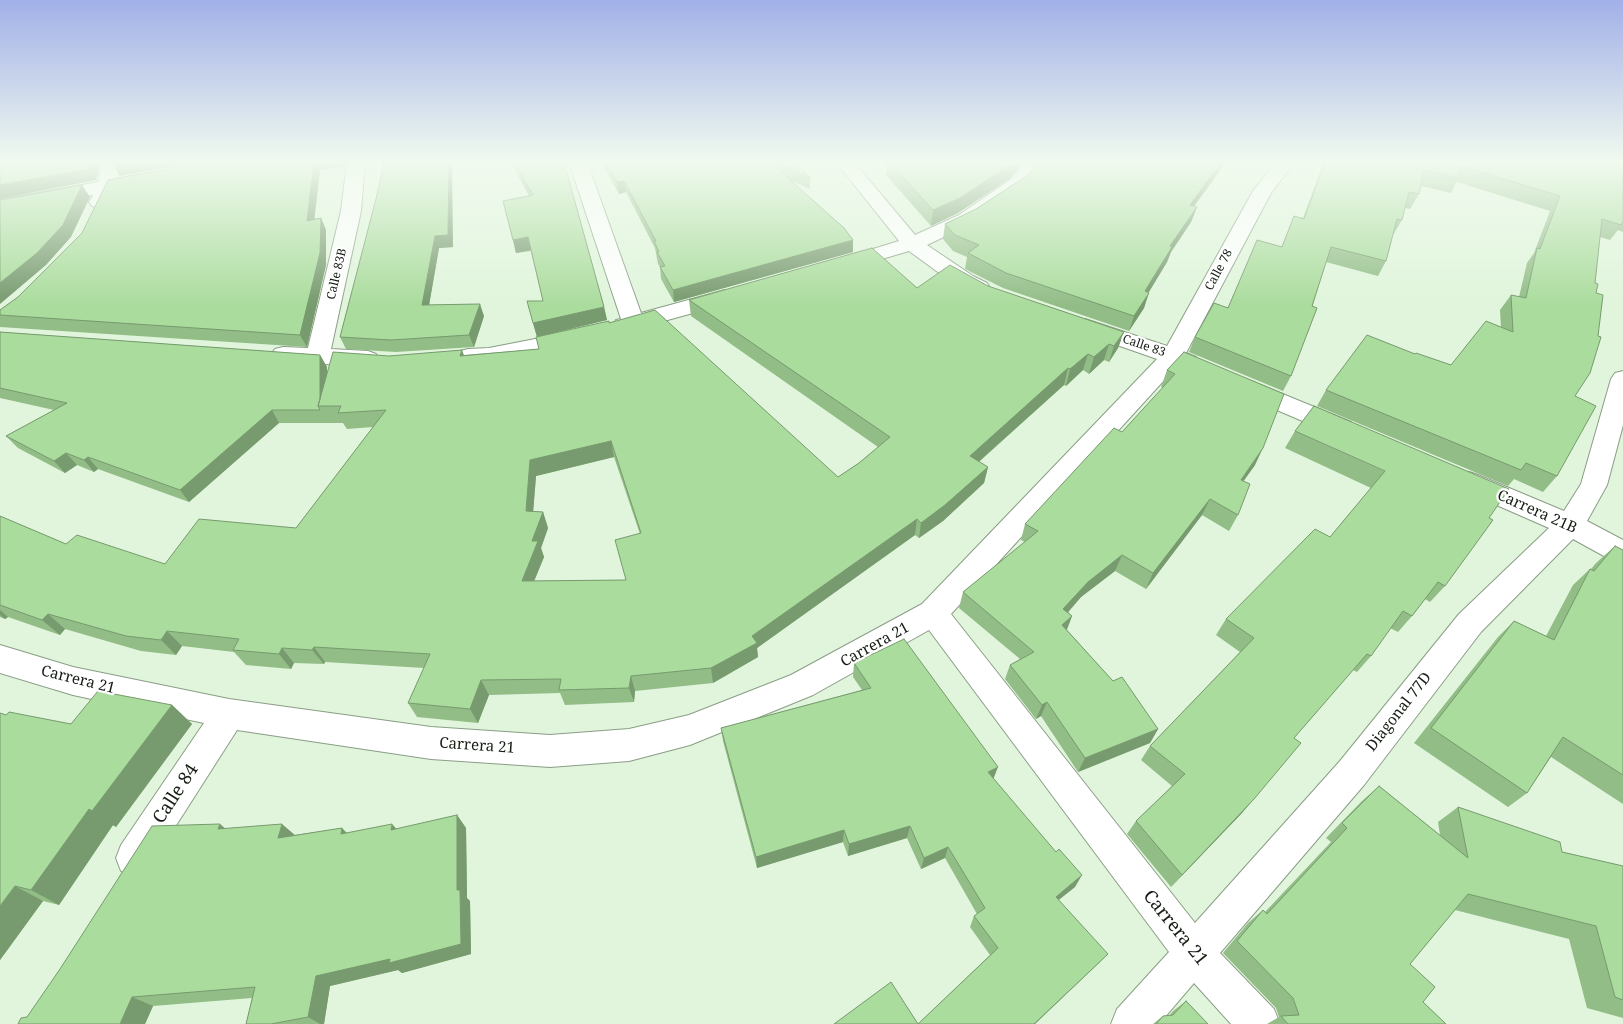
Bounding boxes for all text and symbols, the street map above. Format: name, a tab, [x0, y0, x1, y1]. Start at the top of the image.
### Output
street label: Calle 83B	[324, 247, 350, 301]
street label: Calle 78	[1202, 247, 1236, 293]
street label: Calle 83	[1121, 332, 1167, 360]
street label: Carrera 21B	[1494, 486, 1580, 538]
street label: Carrera 21	[838, 619, 912, 671]
street label: Carrera 21	[39, 662, 117, 698]
street label: Diagonal 77D	[1363, 669, 1435, 755]
street label: Carrera 21	[439, 734, 515, 758]
street label: Calle 84	[149, 760, 203, 828]
street label: Carrera 21	[1138, 886, 1212, 970]

